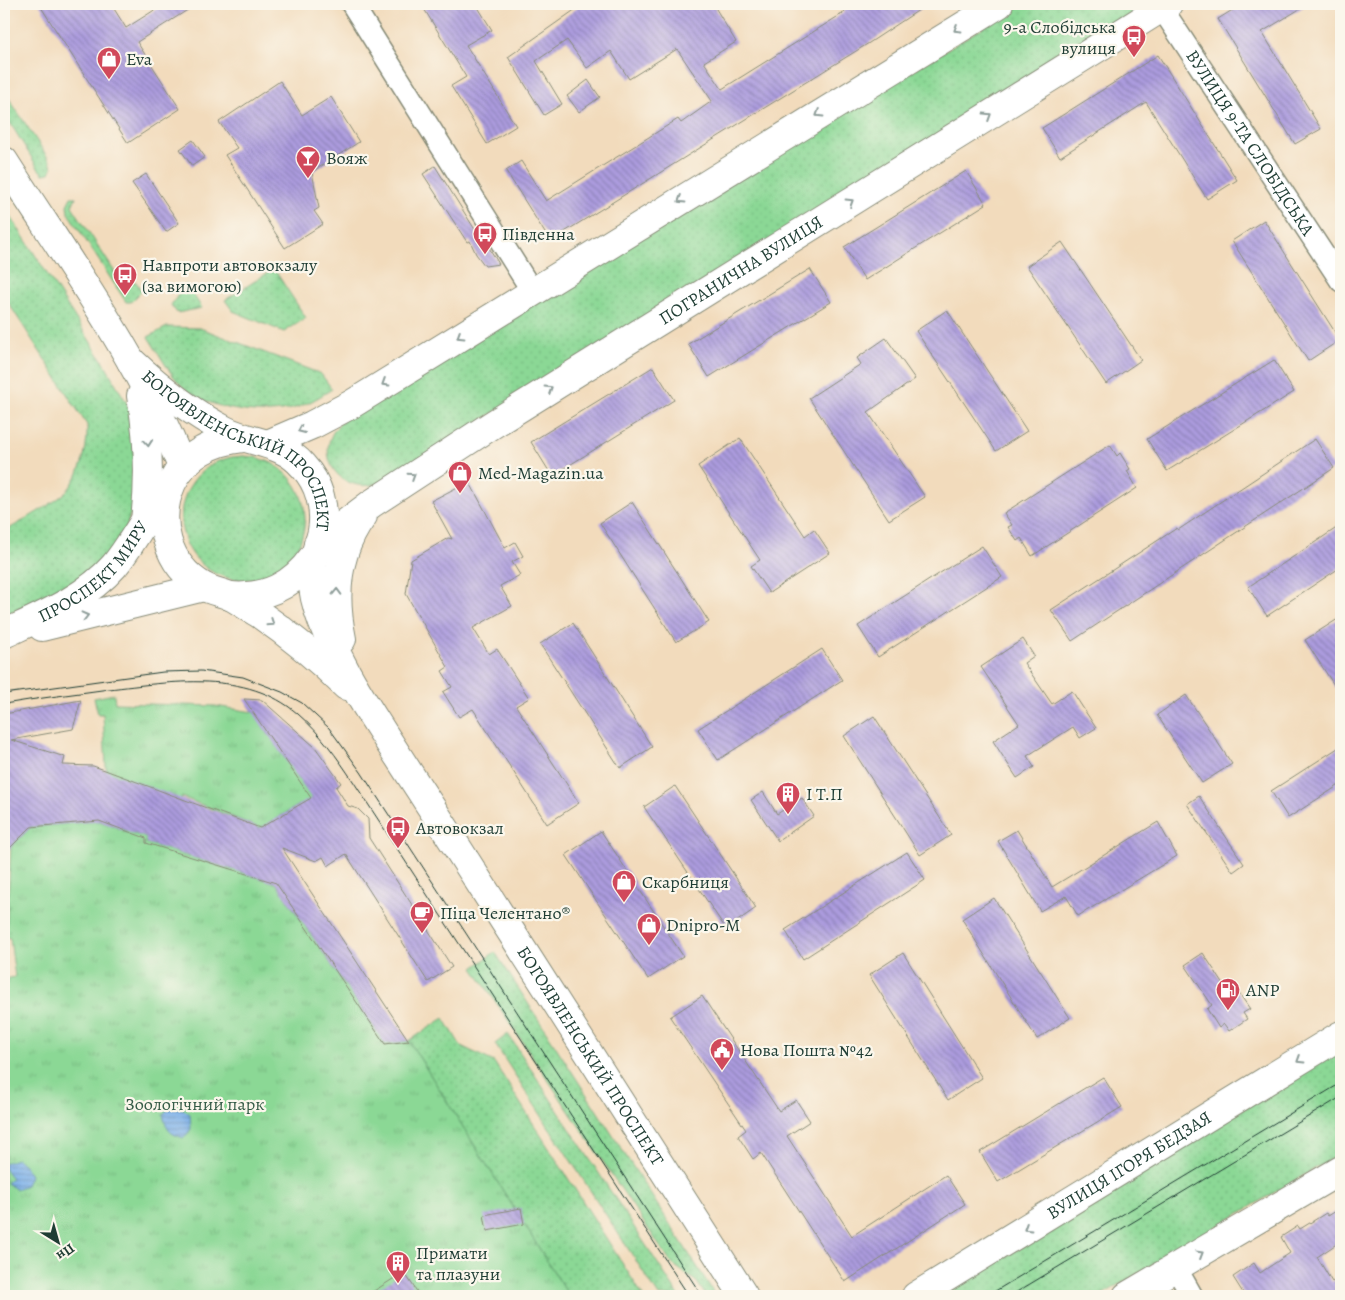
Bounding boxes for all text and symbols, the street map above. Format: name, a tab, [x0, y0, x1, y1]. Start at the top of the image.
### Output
place label: 9-а Слобідська вулиця	[1003, 15, 1117, 60]
one-way arrow	[954, 23, 963, 33]
bus stop icon: 9-а Слобідська вулиця	[1121, 24, 1147, 58]
street label: ВУЛИЦЯ 9-ТА СЛОБІДСЬКА	[1180, 45, 1320, 241]
shop icon: Eva	[96, 46, 122, 80]
place label: Eva	[126, 47, 153, 71]
one-way arrow	[815, 108, 824, 118]
one-way arrow	[983, 112, 992, 122]
bar icon: Вояж	[295, 145, 321, 179]
place label: Вояж	[326, 146, 368, 170]
one-way arrow	[677, 193, 686, 203]
one-way arrow	[845, 198, 854, 208]
street label: ПОГРАНИЧНА ВУЛИЦЯ	[654, 210, 827, 330]
bus stop icon: Південна	[472, 221, 498, 255]
place label: Південна	[502, 222, 575, 246]
place label: Навпроти автовокзалу (за вимогою)	[142, 253, 318, 298]
bus stop icon: Навпроти автовокзалу (за вимогою)	[112, 262, 138, 296]
one-way arrow	[457, 329, 466, 339]
street label: БОГОЯВЛЕНСЬКИЙ ПРОСПЕКТ	[136, 364, 335, 532]
one-way arrow	[381, 377, 390, 387]
one-way arrow	[544, 386, 553, 396]
one-way arrow	[297, 423, 306, 434]
one-way arrow	[142, 439, 153, 447]
shop icon: Med-Magazin.ua	[447, 460, 473, 494]
place label: Med-Magazin.ua	[478, 461, 604, 485]
one-way arrow	[407, 473, 416, 483]
street label: ПРОСПЕКТ МИРУ	[34, 516, 154, 628]
one-way arrow	[332, 588, 342, 596]
one-way arrow	[81, 611, 90, 622]
one-way arrow	[266, 616, 275, 626]
building icon: І Т.П	[775, 781, 801, 815]
place label: І Т.П	[806, 782, 843, 806]
bus stop icon: Автовокзал	[385, 815, 411, 849]
place label: Автовокзал	[415, 816, 504, 840]
shop icon: Скарбниця	[611, 869, 637, 903]
place label: Скарбниця	[642, 870, 729, 894]
cafe icon: Піца Челентано®	[409, 900, 435, 934]
place label: Піца Челентано®	[440, 901, 570, 925]
shop icon: Dnipro-M	[636, 912, 662, 946]
place label: Dnipro-M	[666, 913, 740, 937]
street label: БОГОЯВЛЕНСЬКИЙ ПРОСПЕКТ	[511, 941, 670, 1170]
fuel station icon: ANP	[1215, 977, 1241, 1011]
place label: ANP	[1245, 978, 1279, 1002]
public building icon: Нова Пошта №42	[709, 1037, 735, 1071]
place label: Нова Пошта №42	[740, 1038, 873, 1062]
one-way arrow	[1296, 1054, 1305, 1064]
park label: Зоологічний парк	[125, 1092, 265, 1116]
street label: ВУЛИЦЯ ІГОРЯ БЕДЗАЯ	[1042, 1105, 1216, 1225]
north arrow	[32, 1218, 82, 1268]
one-way arrow	[1024, 1221, 1033, 1231]
text: Пн	[52, 1239, 79, 1265]
place label: Примати та плазуни	[416, 1241, 500, 1286]
building icon: Примати та плазуни	[385, 1250, 411, 1284]
one-way arrow	[1194, 1251, 1203, 1261]

